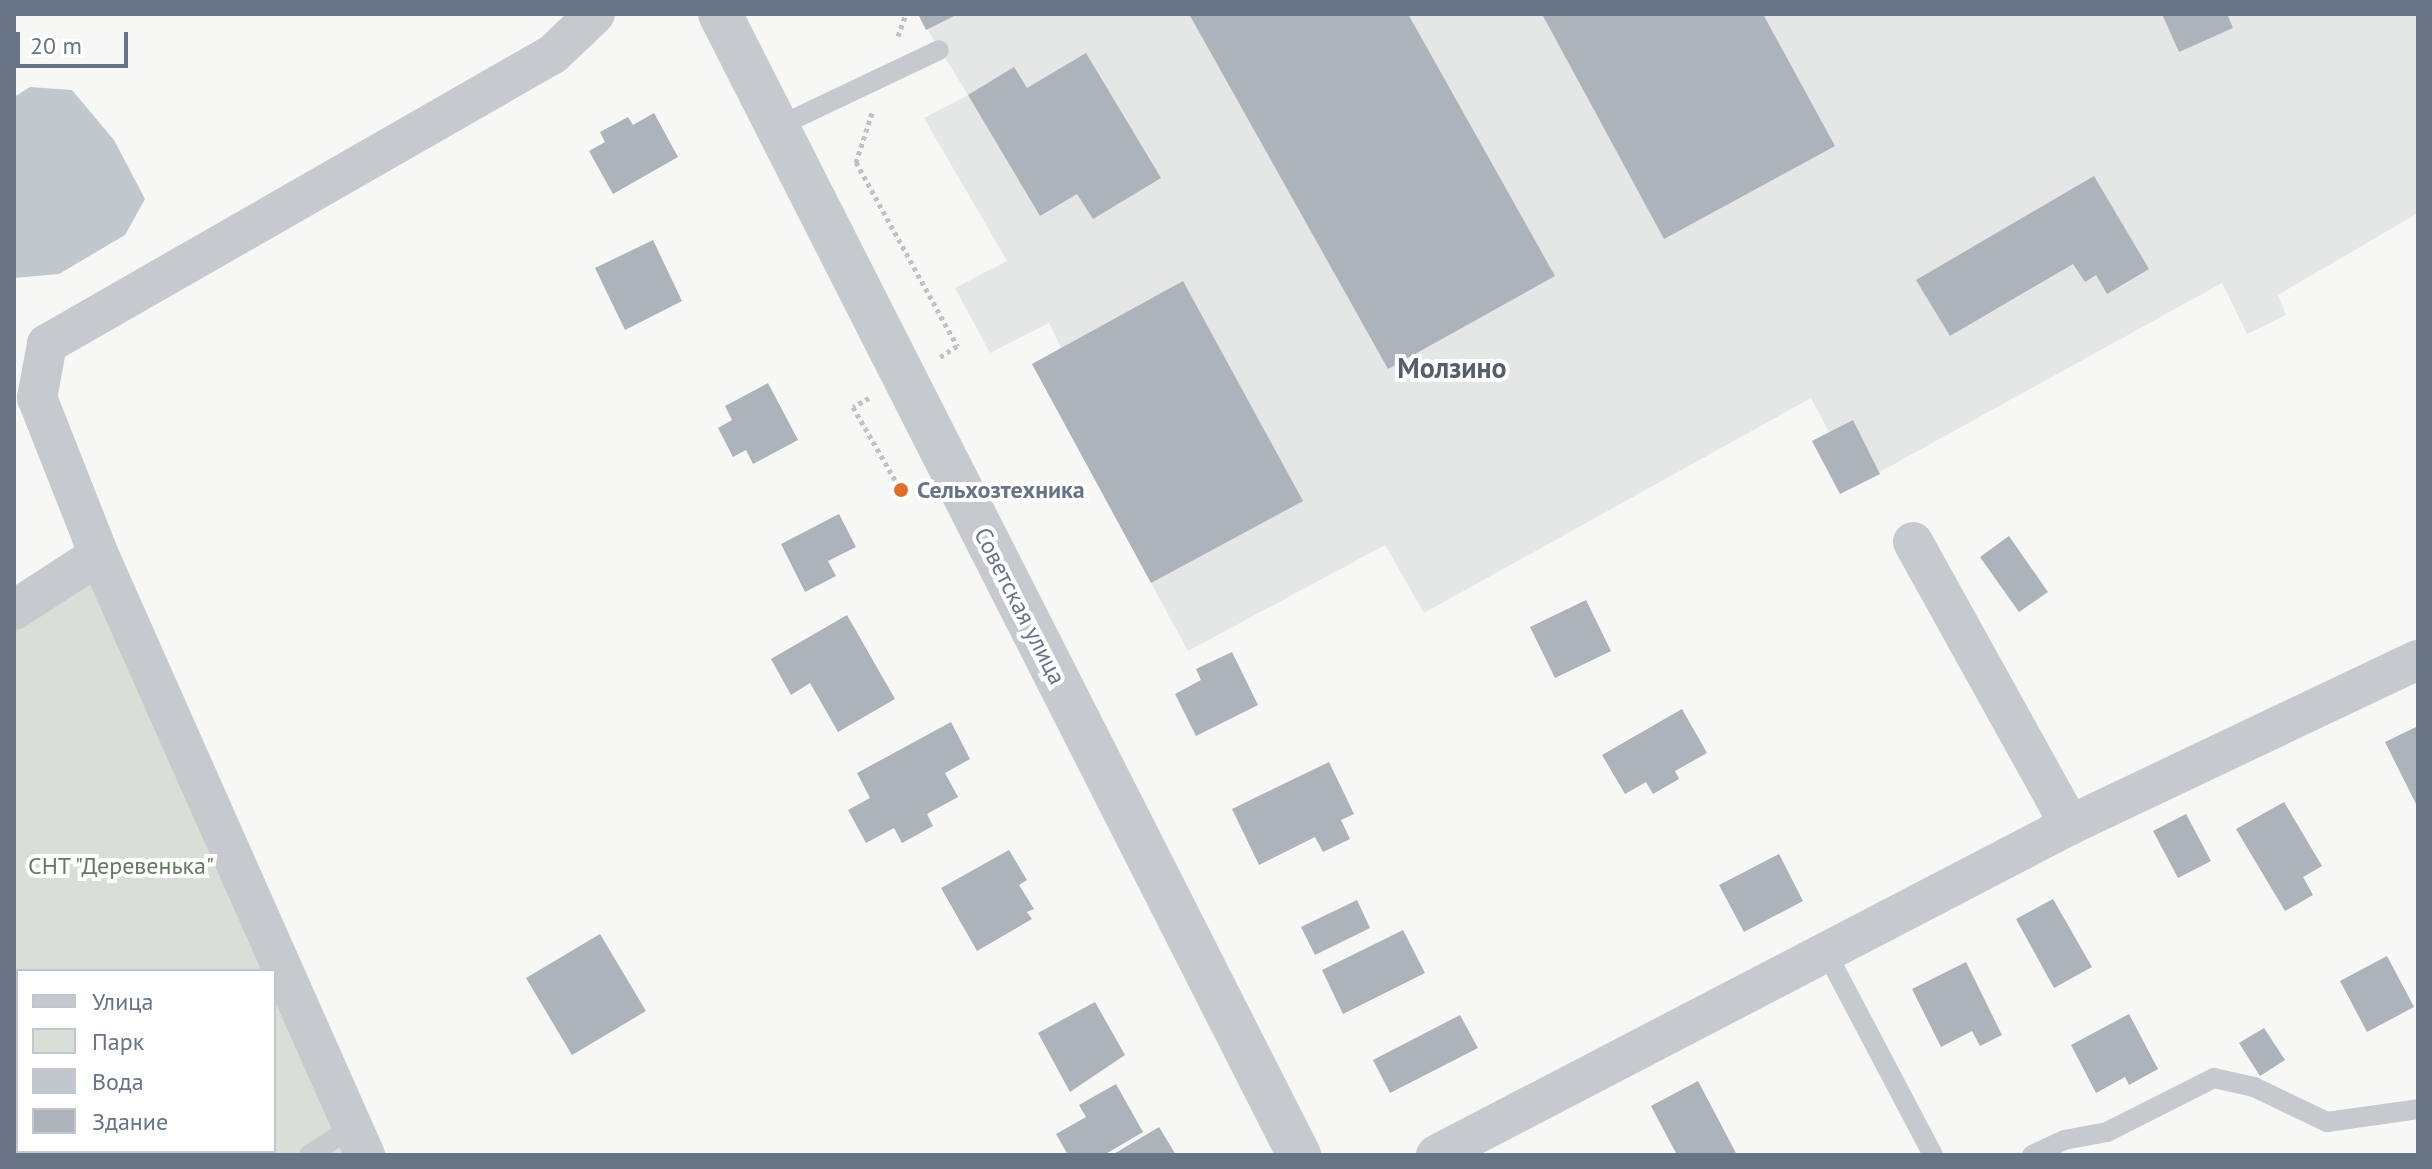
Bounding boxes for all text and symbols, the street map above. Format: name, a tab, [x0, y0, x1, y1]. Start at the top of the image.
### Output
scale bar	[20, 16, 132, 66]
text: 20 m	[30, 30, 82, 61]
district label: Молзино	[1397, 351, 1507, 385]
place label: Сельхозтехника	[917, 476, 1085, 504]
marker: Сельхозтехника	[892, 481, 910, 499]
street label: Советская улица	[968, 523, 1072, 689]
park label: СНТ "Деревенька"	[27, 852, 215, 880]
legend	[16, 969, 276, 1153]
text: Улица	[92, 986, 153, 1017]
text: Парк	[92, 1026, 144, 1057]
text: Вода	[92, 1066, 144, 1097]
text: Здание	[92, 1106, 168, 1137]

